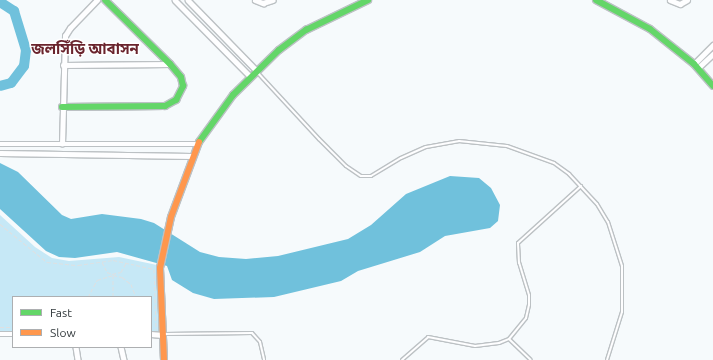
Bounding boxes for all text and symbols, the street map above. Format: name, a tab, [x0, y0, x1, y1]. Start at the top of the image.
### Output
district label: জলসিঁড়ি আবাসন	[31, 40, 139, 58]
legend	[12, 296, 152, 348]
text: Fast	[50, 306, 72, 319]
text: Slow	[50, 326, 76, 339]

